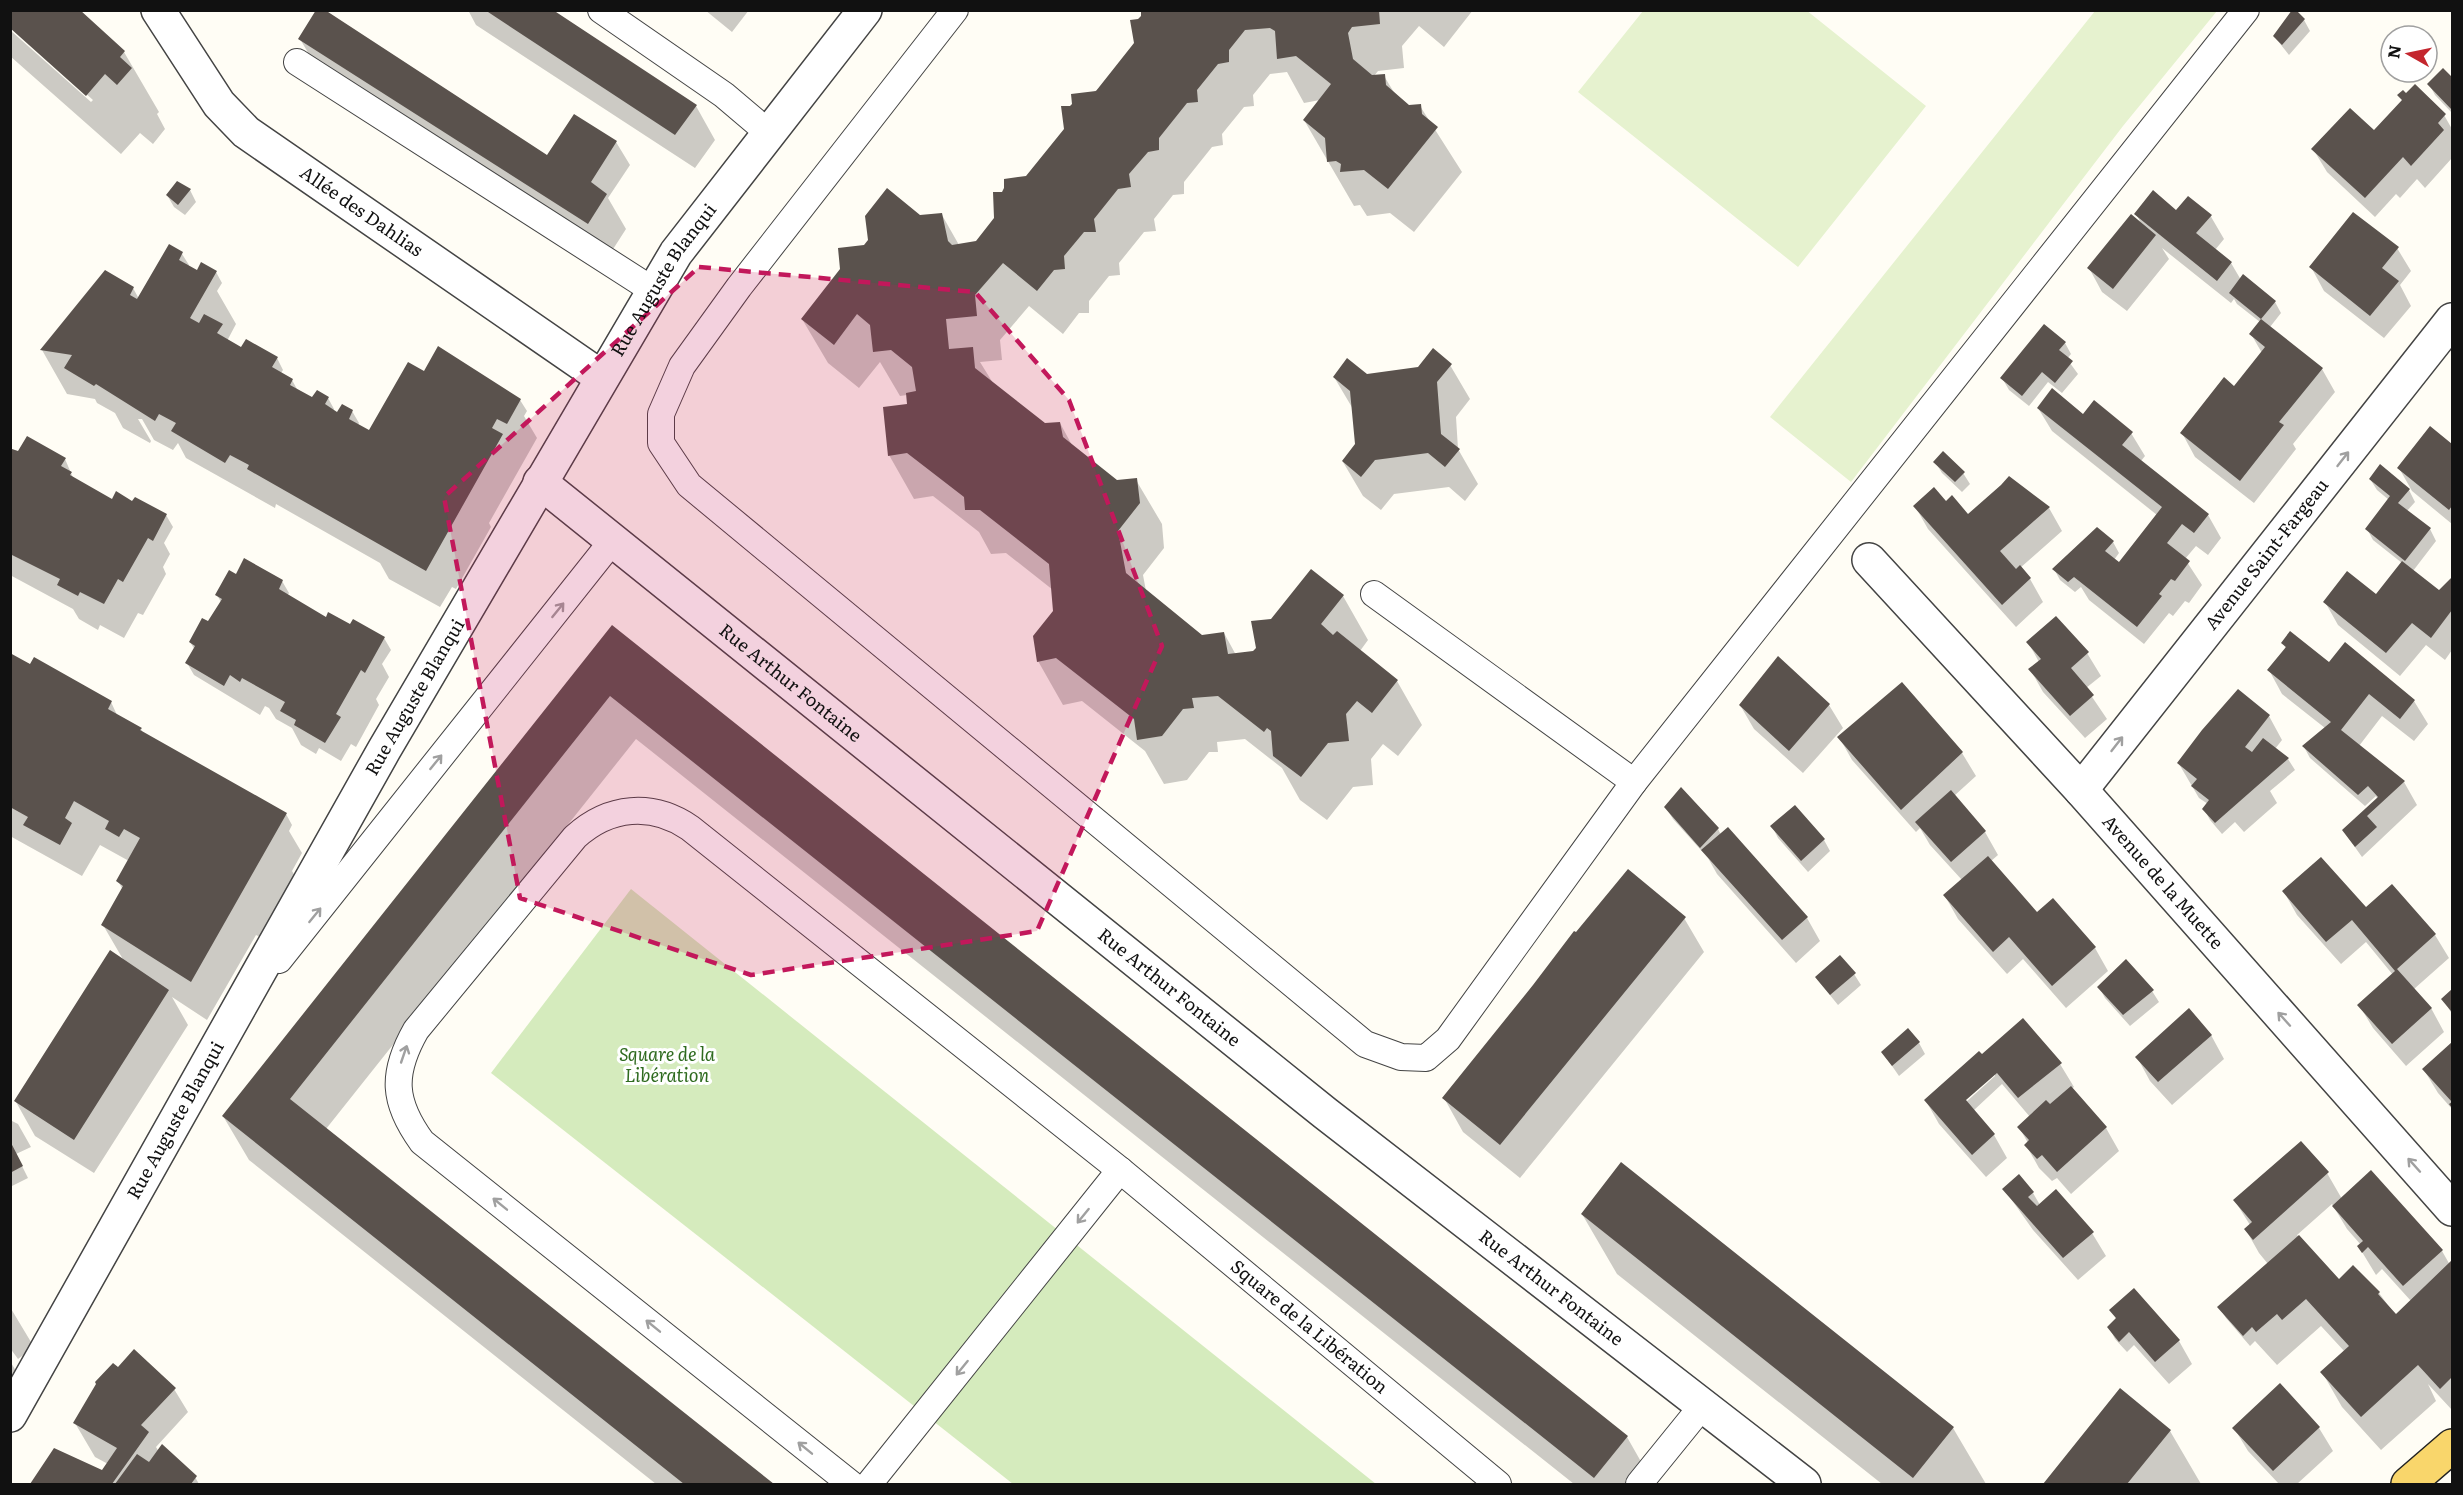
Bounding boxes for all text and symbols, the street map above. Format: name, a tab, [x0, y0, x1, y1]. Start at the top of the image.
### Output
north arrow	[2379, 24, 2439, 84]
text: N	[2380, 43, 2406, 60]
street label: Allée des Dahlias	[295, 158, 429, 262]
street label: Rue Auguste Blanqui	[603, 197, 722, 361]
one-way arrow	[2336, 452, 2349, 468]
street label: Avenue Saint-Fargeau	[2197, 472, 2334, 635]
one-way arrow	[551, 602, 564, 618]
street label: Rue Auguste Blanqui	[357, 613, 470, 780]
street label: Rue Arthur Fontaine	[714, 616, 868, 748]
one-way arrow	[2111, 736, 2124, 752]
one-way arrow	[430, 754, 443, 770]
street label: Avenue de la Muette	[2097, 808, 2231, 954]
one-way arrow	[308, 907, 321, 923]
street label: Rue Arthur Fontaine	[1093, 921, 1247, 1052]
one-way arrow	[2277, 1012, 2291, 1027]
street label: Rue Auguste Blanqui	[119, 1036, 230, 1204]
park label: Square de la Libération	[619, 1040, 716, 1088]
one-way arrow	[400, 1045, 411, 1064]
one-way arrow	[2407, 1158, 2421, 1173]
one-way arrow	[492, 1198, 508, 1211]
one-way arrow	[1077, 1208, 1090, 1224]
street label: Rue Arthur Fontaine	[1474, 1222, 1630, 1352]
street label: Square de la Libération	[1225, 1252, 1395, 1399]
one-way arrow	[645, 1320, 661, 1333]
one-way arrow	[955, 1360, 968, 1376]
one-way arrow	[798, 1441, 813, 1455]

